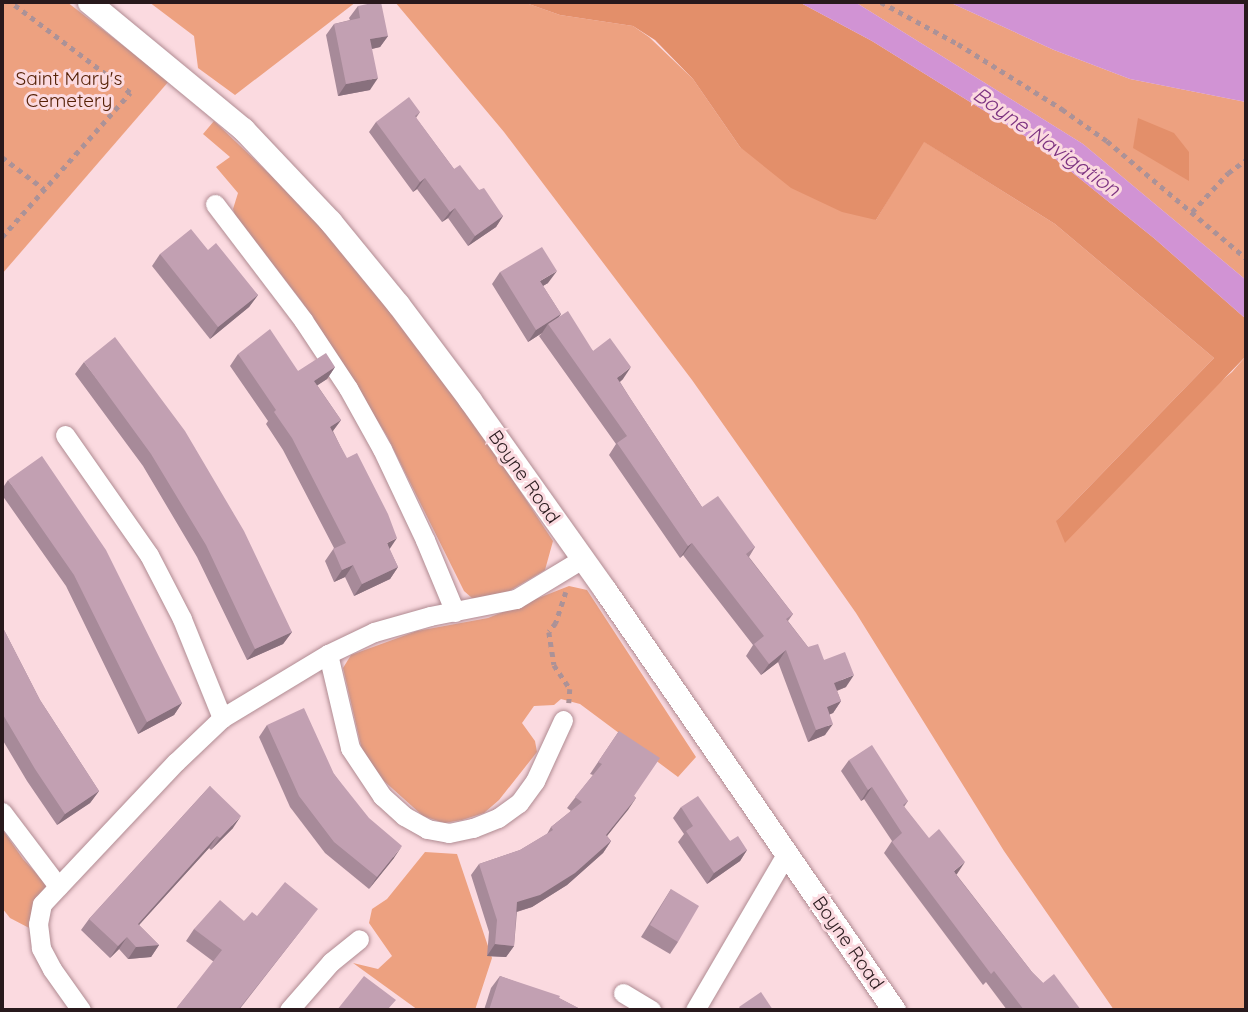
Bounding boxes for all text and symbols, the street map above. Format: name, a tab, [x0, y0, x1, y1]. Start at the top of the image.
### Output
park label: Saint Mary's Cemetery	[16, 68, 122, 112]
water label: Boyne Navigation	[969, 81, 1125, 201]
street label: Boyne Road	[483, 426, 565, 528]
street label: Boyne Road	[807, 892, 889, 994]

